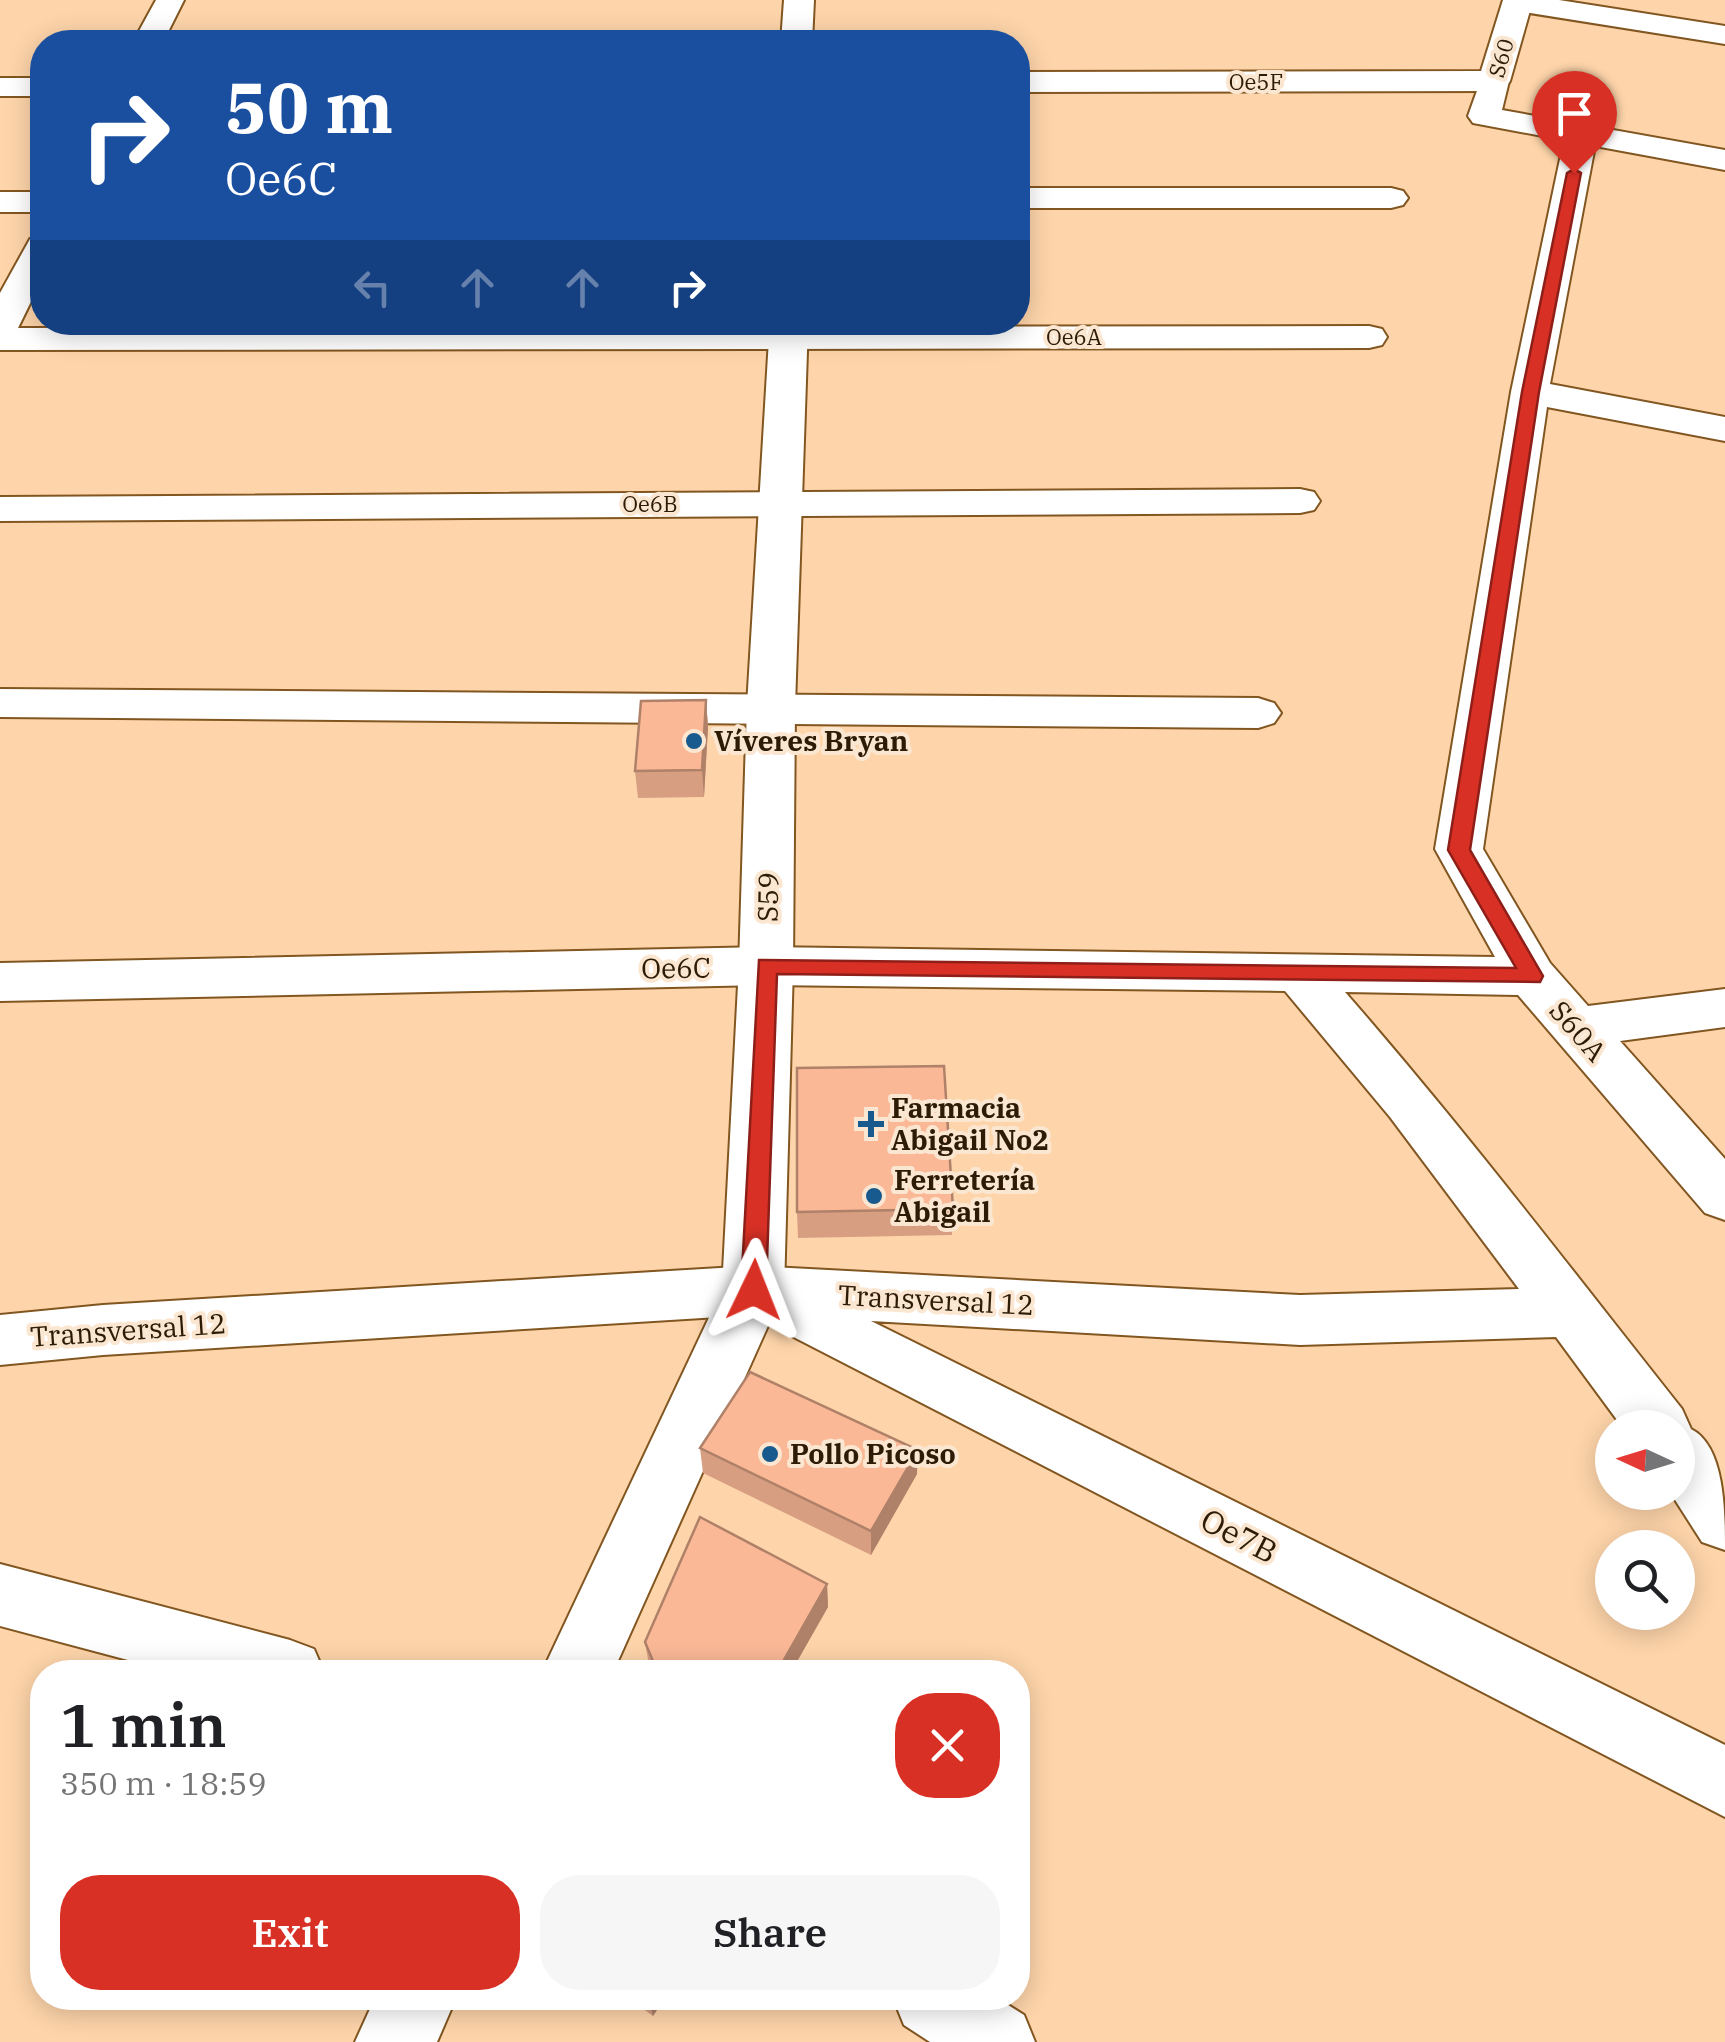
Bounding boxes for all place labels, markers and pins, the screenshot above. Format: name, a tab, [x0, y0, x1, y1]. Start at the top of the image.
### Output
pin	[1532, 71, 1617, 174]
place label: Víveres Bryan	[714, 722, 908, 759]
marker: Víveres Bryan	[683, 730, 705, 752]
place label: Farmacia Abigail No2	[891, 1089, 1049, 1158]
marker: Farmacia Abigail No2	[860, 1113, 882, 1135]
place label: Ferretería Abigail	[894, 1161, 1035, 1230]
marker: Ferretería Abigail	[863, 1185, 885, 1207]
place label: Pollo Picoso	[790, 1435, 956, 1472]
marker: Pollo Picoso	[759, 1443, 781, 1465]

